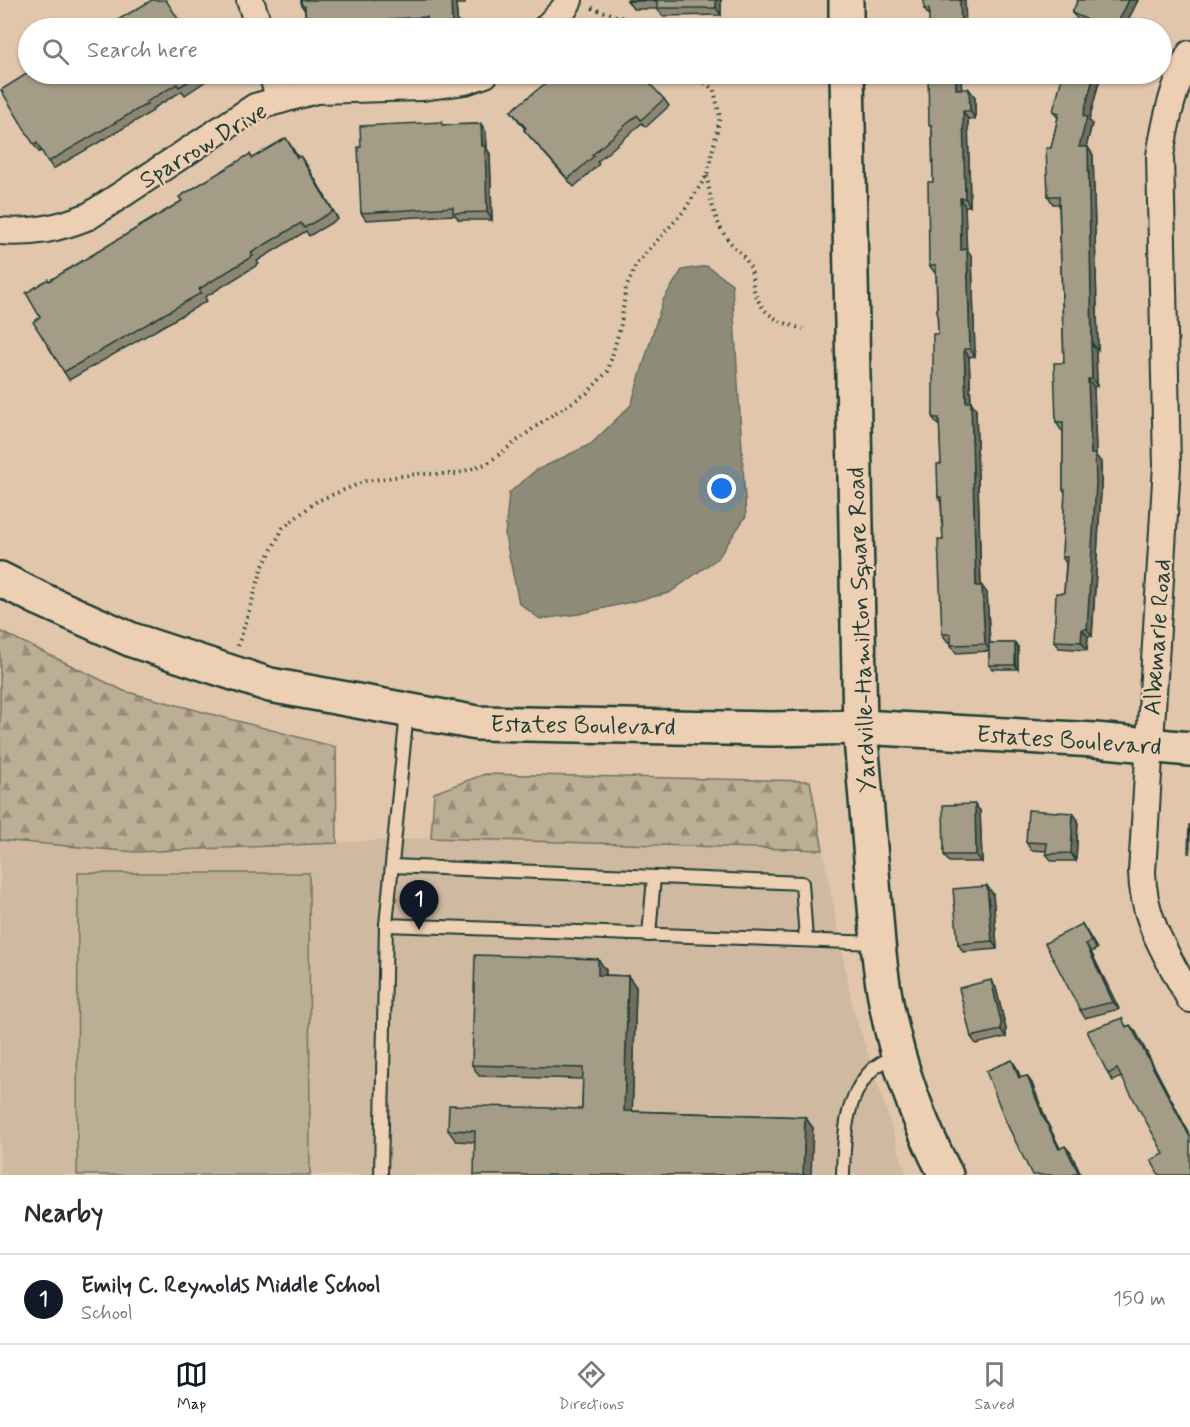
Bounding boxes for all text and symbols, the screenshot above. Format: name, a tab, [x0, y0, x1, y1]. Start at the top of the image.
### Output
search box	[18, 18, 1172, 84]
icon: search	[39, 35, 72, 68]
text: Search here	[87, 37, 198, 65]
street label: Sparrow Drive	[134, 96, 273, 197]
street label: Yardville-Hamilton Square Road	[841, 467, 884, 793]
your location	[707, 474, 736, 503]
street label: Albemarle Road	[1138, 558, 1179, 716]
street label: Estates Boulevard	[490, 709, 676, 744]
street label: Estates Boulevard	[975, 720, 1162, 763]
pin: 1	[400, 880, 438, 930]
text: Nearby	[24, 1197, 103, 1231]
text: Emily C. Reynolds Middle School	[81, 1272, 380, 1300]
text: 1	[39, 1286, 48, 1313]
text: 150 m	[1113, 1286, 1166, 1313]
text: School	[81, 1300, 133, 1327]
tab: Map	[175, 1358, 208, 1415]
tab: Directions	[558, 1358, 624, 1415]
tab: Saved	[974, 1358, 1015, 1415]

